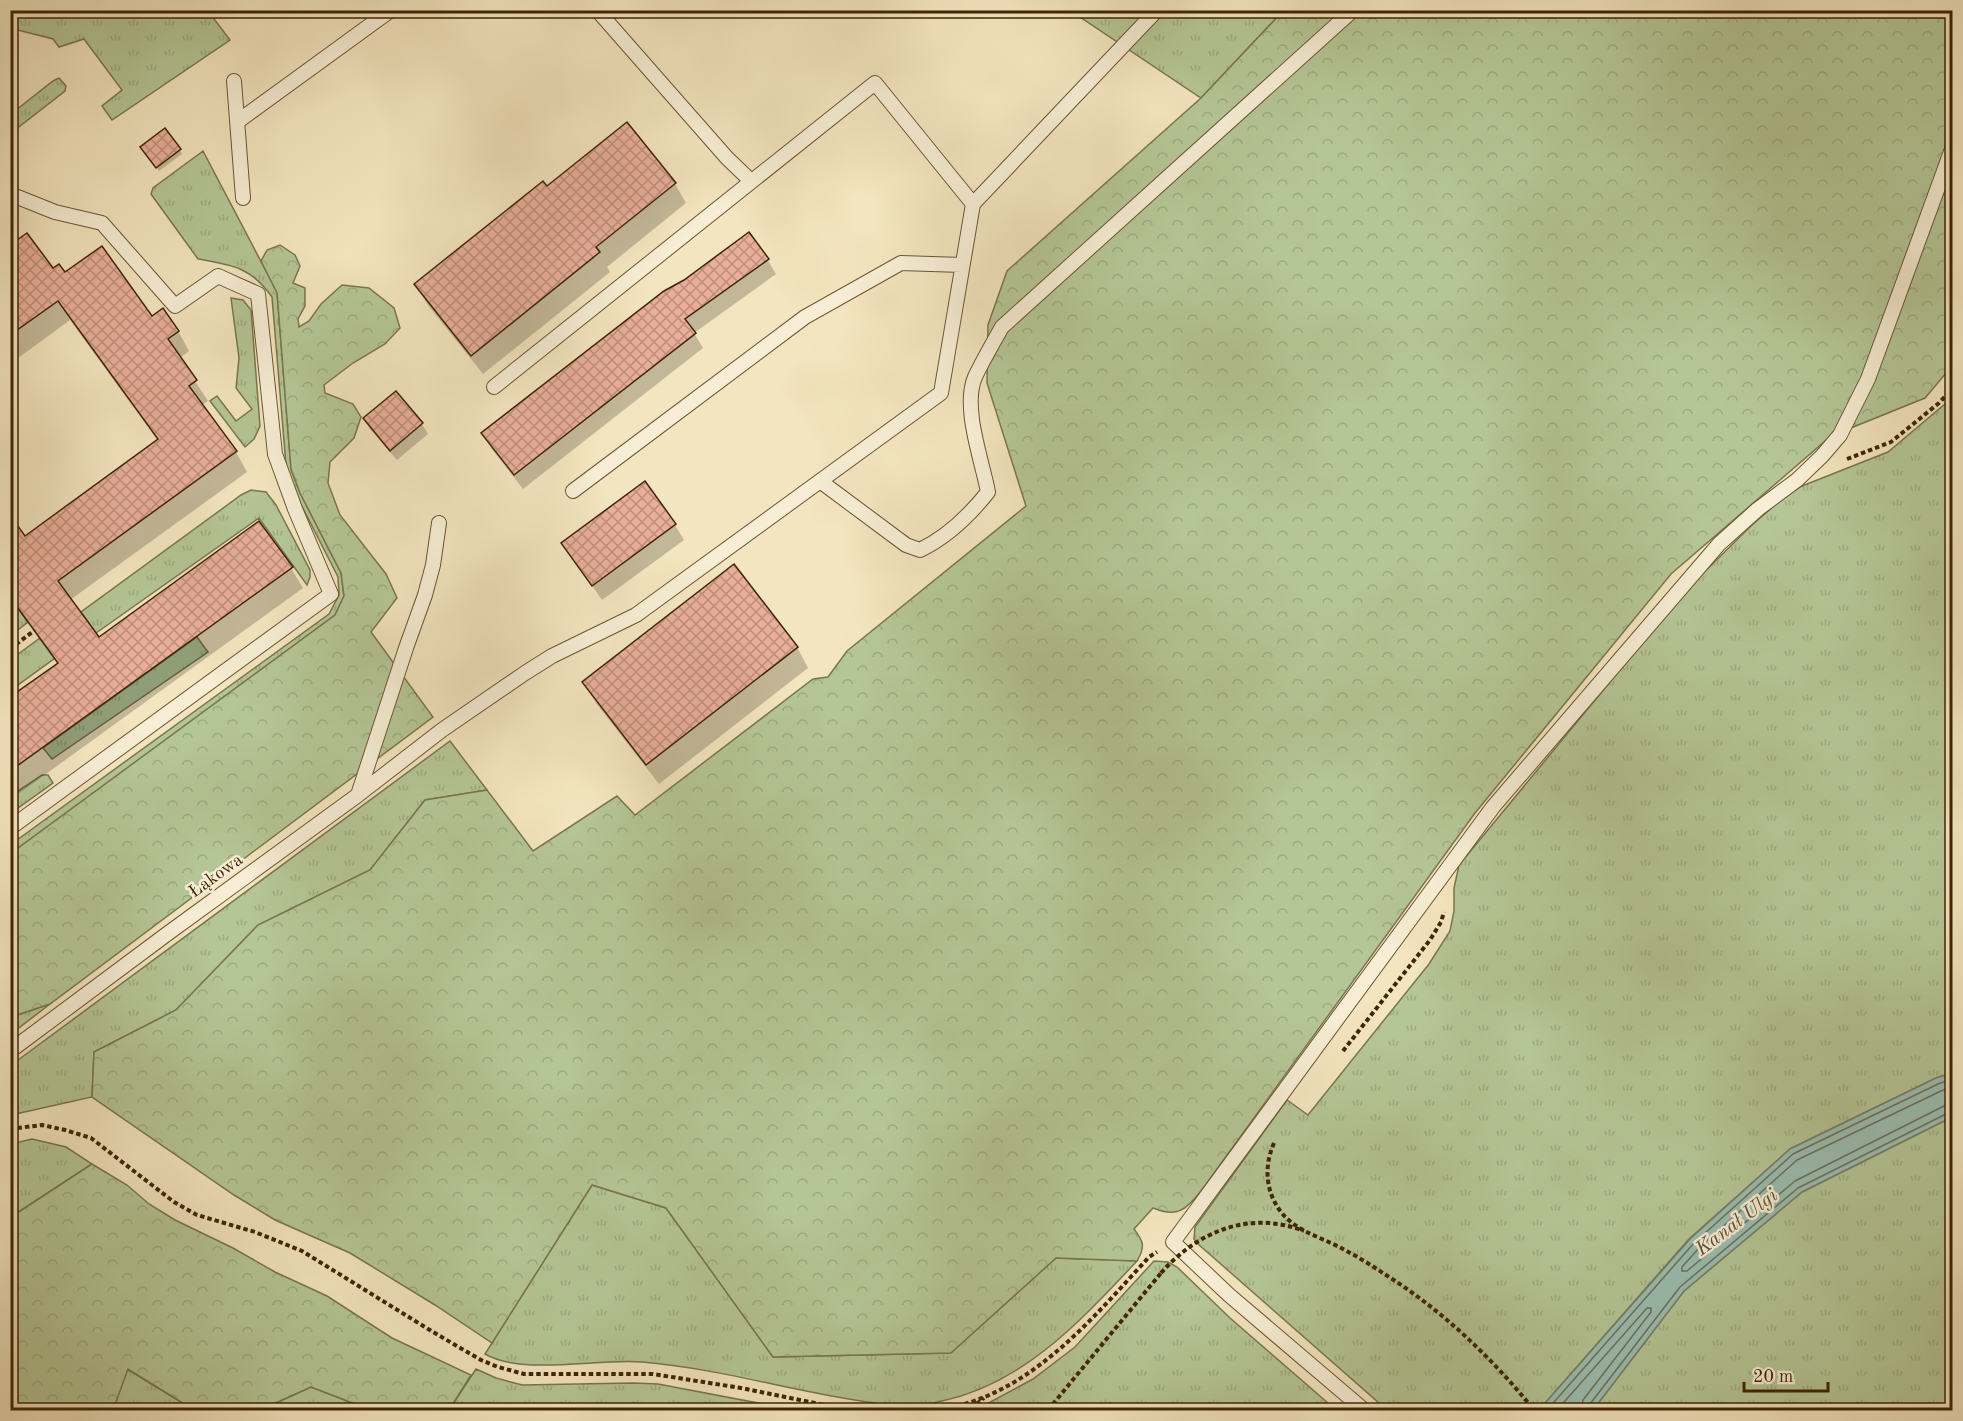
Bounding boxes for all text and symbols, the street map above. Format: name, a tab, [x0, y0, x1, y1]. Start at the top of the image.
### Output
street label: Łąkowa	[186, 851, 246, 901]
water label: Kanał Ulgi	[1691, 1186, 1782, 1261]
scale bar	[1744, 1355, 1828, 1393]
text: 20 m	[1753, 1368, 1793, 1386]

